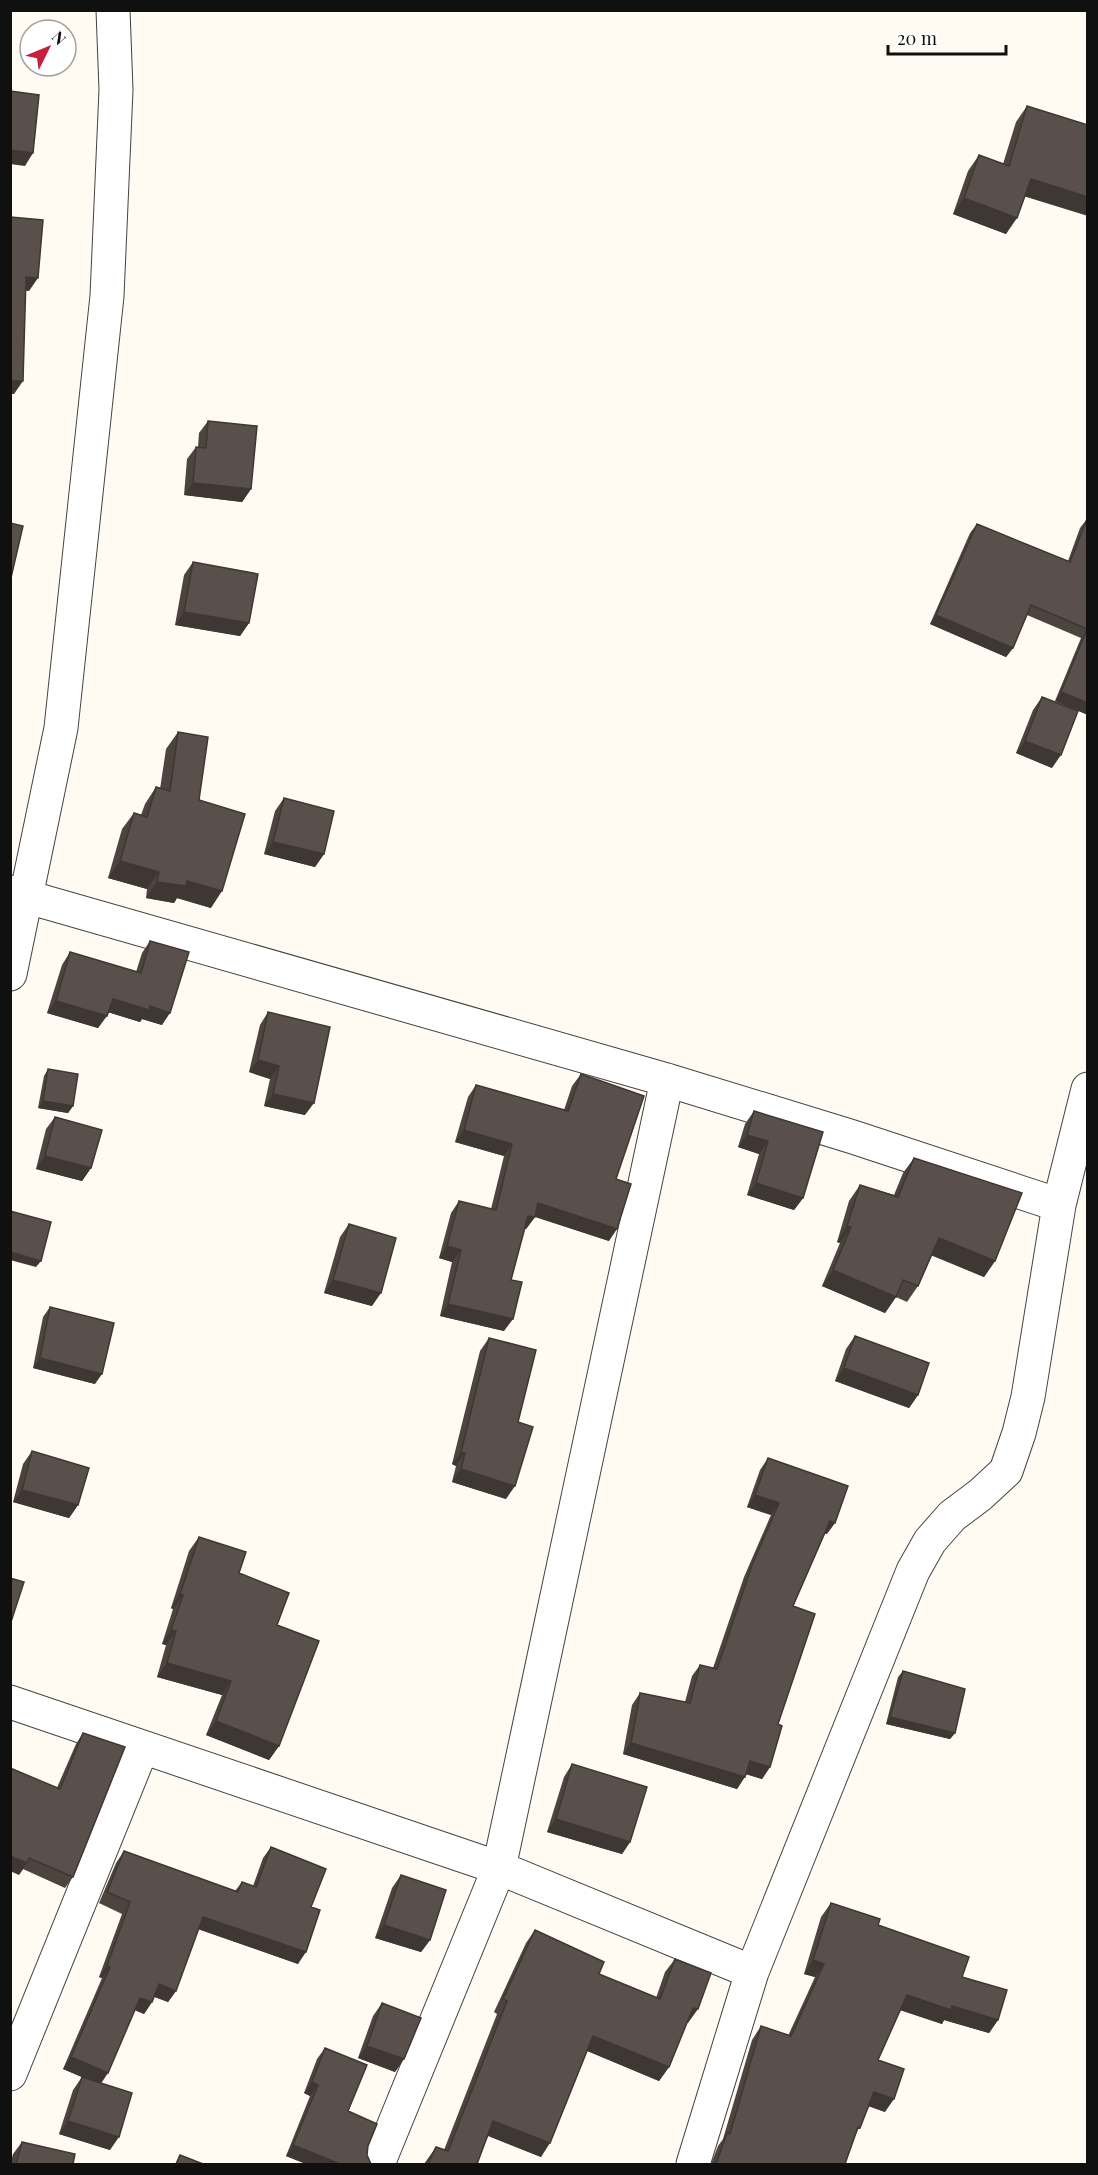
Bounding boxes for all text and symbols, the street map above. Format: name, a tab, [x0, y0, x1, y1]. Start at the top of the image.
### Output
north arrow	[18, 18, 78, 78]
scale bar	[888, 18, 1006, 56]
text: N	[48, 26, 71, 49]
text: 20 m	[897, 26, 937, 50]

